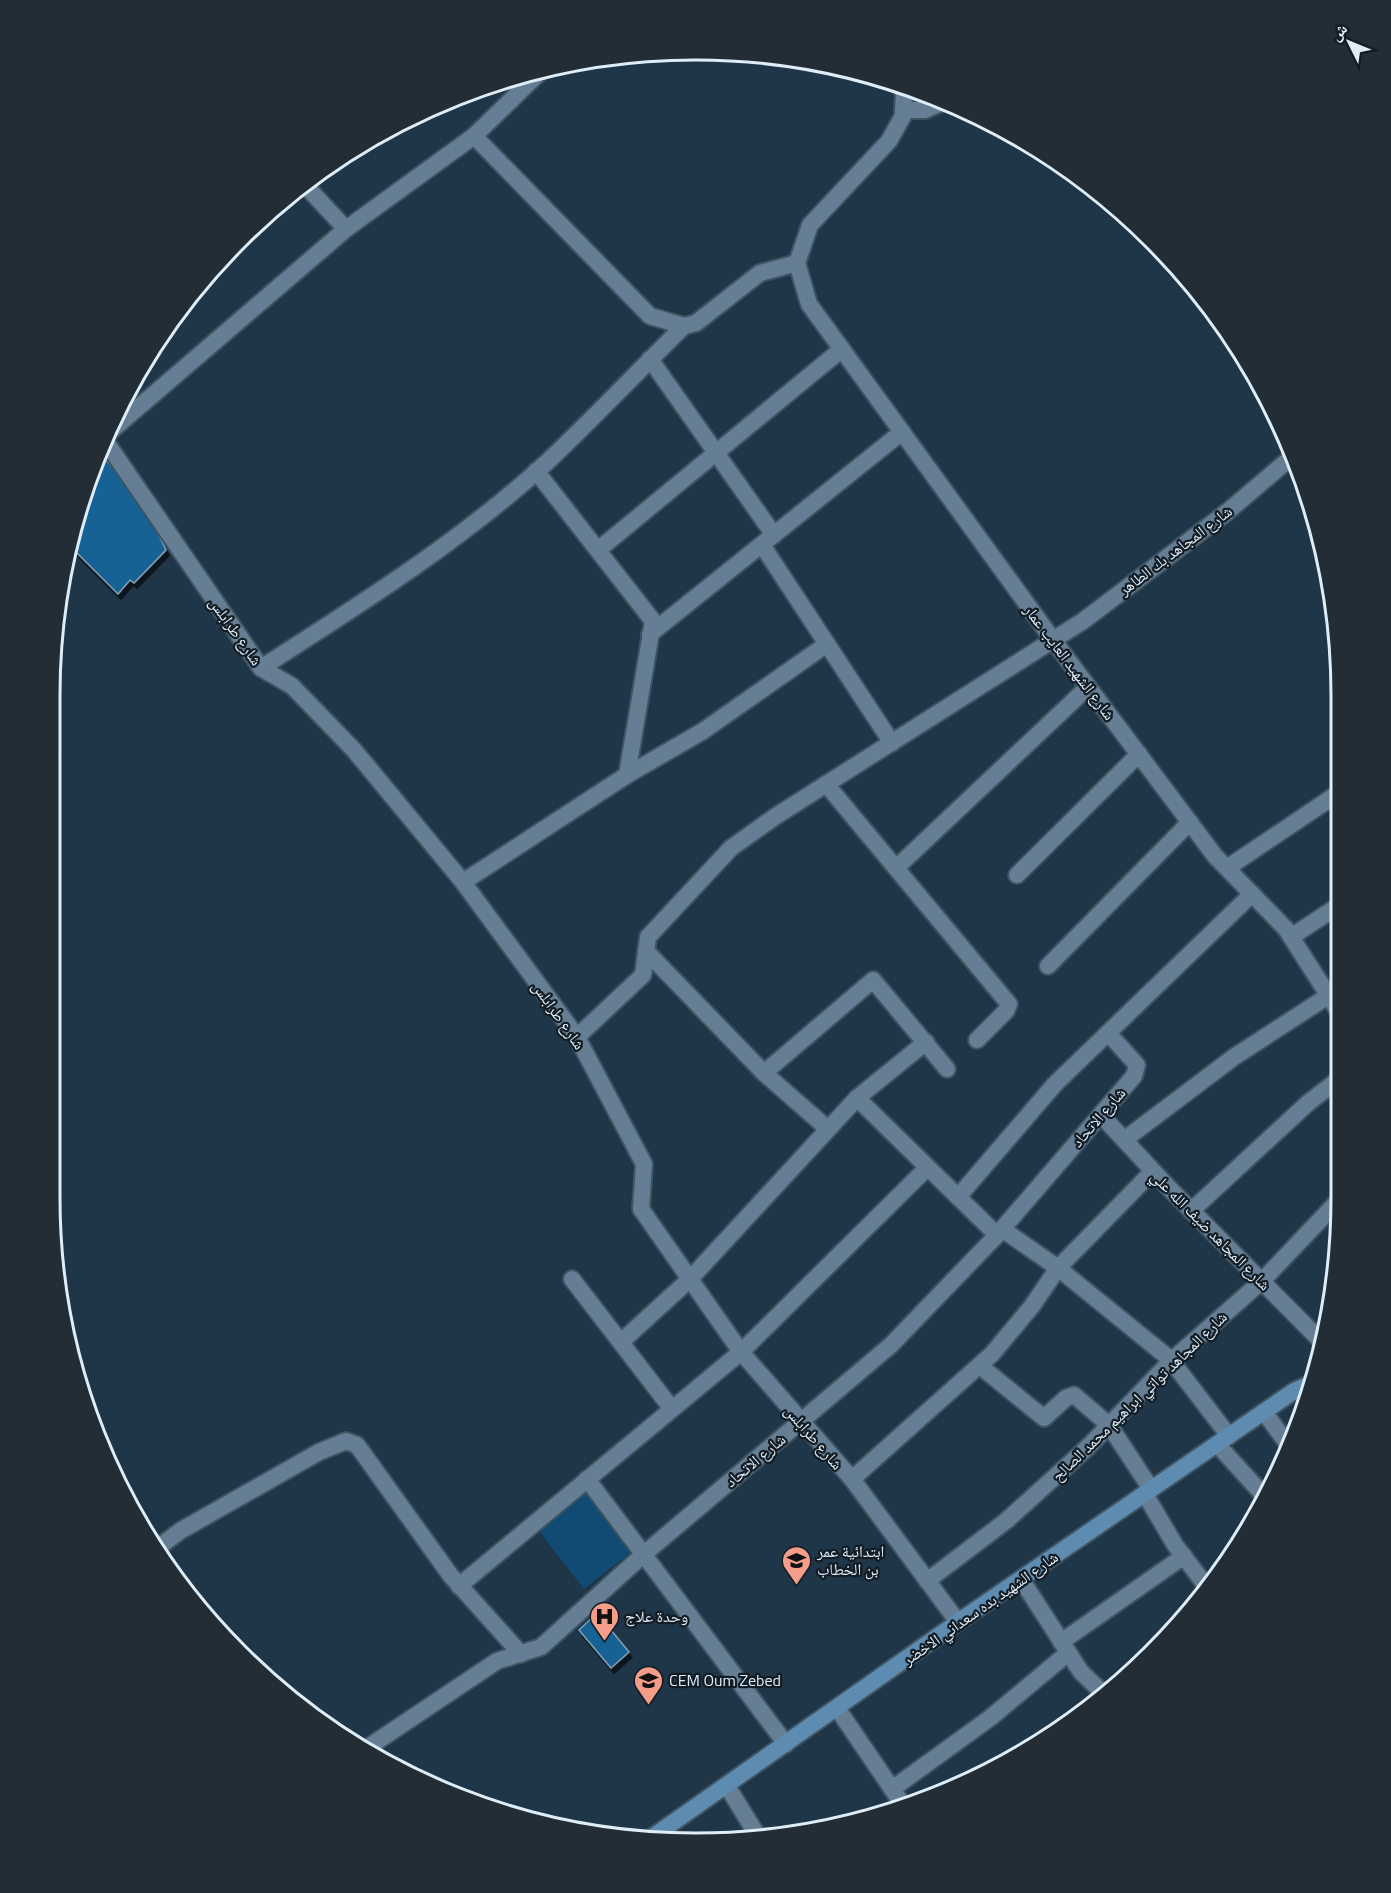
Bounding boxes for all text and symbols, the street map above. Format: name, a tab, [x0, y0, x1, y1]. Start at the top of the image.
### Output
north arrow	[1319, 12, 1379, 72]
text: ش	[1323, 17, 1353, 46]
street label: شارع المجاهد بك الطاهر	[1112, 499, 1237, 601]
street label: شارع طرابلس	[203, 592, 269, 670]
street label: شارع الشهيد العايب عمار	[1018, 598, 1122, 725]
street label: شارع طرابلس	[526, 976, 592, 1054]
street label: شارع الاتحاد	[1065, 1082, 1131, 1152]
street label: شارع المجاهد ضيف الله علي	[1145, 1164, 1277, 1296]
street label: شارع المجاهد تواتي ابراهيم محمد الصالح	[1046, 1305, 1233, 1487]
street label: شارع طرابلس	[779, 1399, 849, 1475]
street label: شارع الاتحاد	[719, 1427, 791, 1493]
place label: ابتدائية عمر بن الخطاب	[816, 1539, 884, 1581]
school or university icon: ابتدائية عمر بن الخطاب	[780, 1544, 812, 1586]
street label: شارع الشهيد بده سعداني الاخضر	[896, 1545, 1063, 1672]
hospital icon: وحدة علاج	[588, 1600, 620, 1642]
place label: وحدة علاج	[625, 1604, 688, 1628]
school or university icon: CEM Oum Zebed	[632, 1664, 664, 1706]
place label: CEM Oum Zebed	[669, 1668, 781, 1692]

